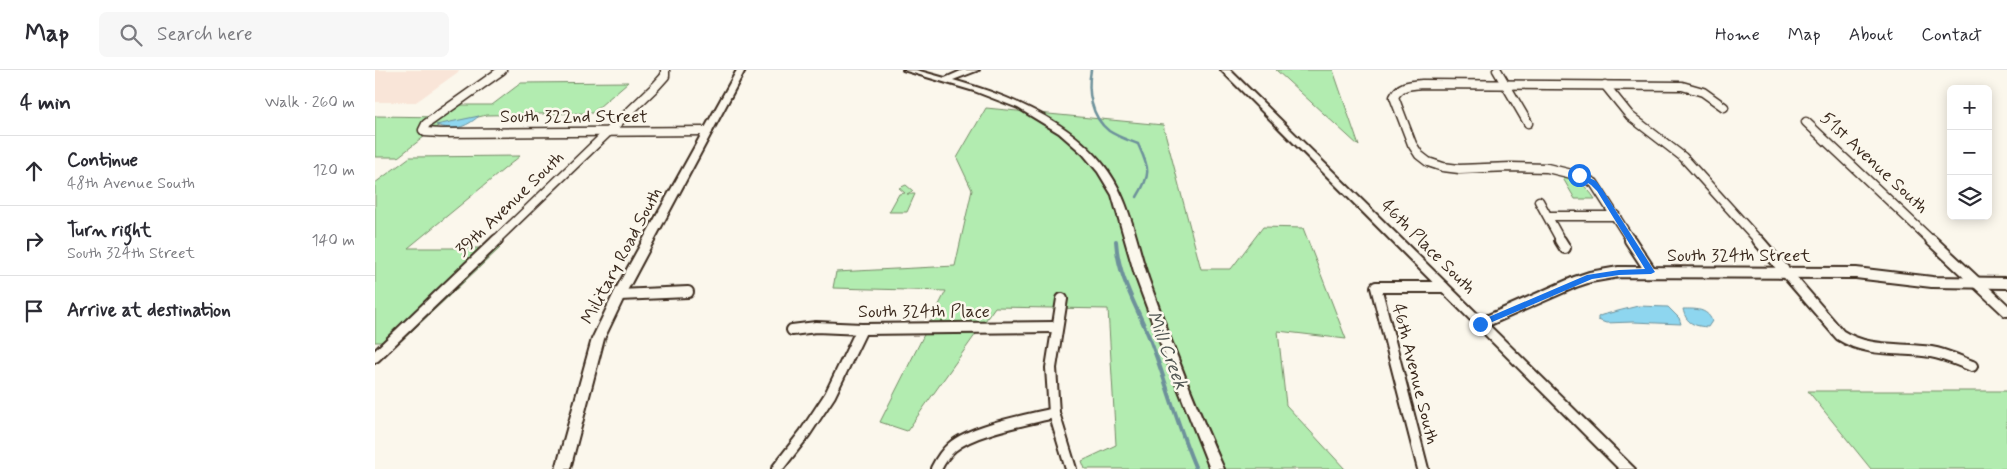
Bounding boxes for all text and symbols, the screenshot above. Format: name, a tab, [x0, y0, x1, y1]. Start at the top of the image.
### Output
search box	[99, 12, 449, 57]
text: Map	[25, 19, 69, 50]
icon: search	[117, 21, 145, 49]
text: Search here	[157, 22, 253, 47]
text: Home	[1715, 23, 1760, 47]
text: Map	[1788, 23, 1821, 47]
text: About	[1849, 23, 1893, 47]
text: Contact	[1921, 23, 1982, 47]
map controls	[1947, 85, 1992, 220]
button: +	[1947, 85, 1992, 130]
text: 4 min	[20, 89, 71, 117]
text: Walk · 260 m	[265, 92, 355, 113]
street label: South 322nd Street	[500, 105, 648, 129]
street label: 51st Avenue South	[1815, 107, 1933, 219]
button: −	[1947, 130, 1992, 175]
street label: 39th Avenue South	[450, 146, 570, 262]
text: Continue	[67, 148, 138, 173]
icon: ahead	[20, 157, 48, 185]
text: 120 m	[313, 160, 355, 181]
route start	[1568, 164, 1591, 187]
text: 48th Avenue South	[67, 173, 195, 194]
button: layers	[1947, 175, 1992, 220]
street label: Military Road South	[576, 183, 668, 329]
street label: 46th Place South	[1375, 194, 1481, 300]
text: Turn right	[67, 218, 151, 243]
icon: right	[20, 227, 48, 255]
text: 140 m	[311, 230, 355, 251]
text: South 324th Street	[67, 243, 195, 264]
street label: South 324th Street	[1667, 244, 1811, 268]
icon: arrive	[20, 297, 48, 325]
text: Arrive at destination	[67, 298, 231, 323]
street label: South 324th Place	[858, 300, 990, 324]
street label: 46th Avenue South	[1386, 301, 1444, 447]
water label: Mill Creek	[1141, 307, 1194, 393]
route end	[1469, 313, 1492, 336]

